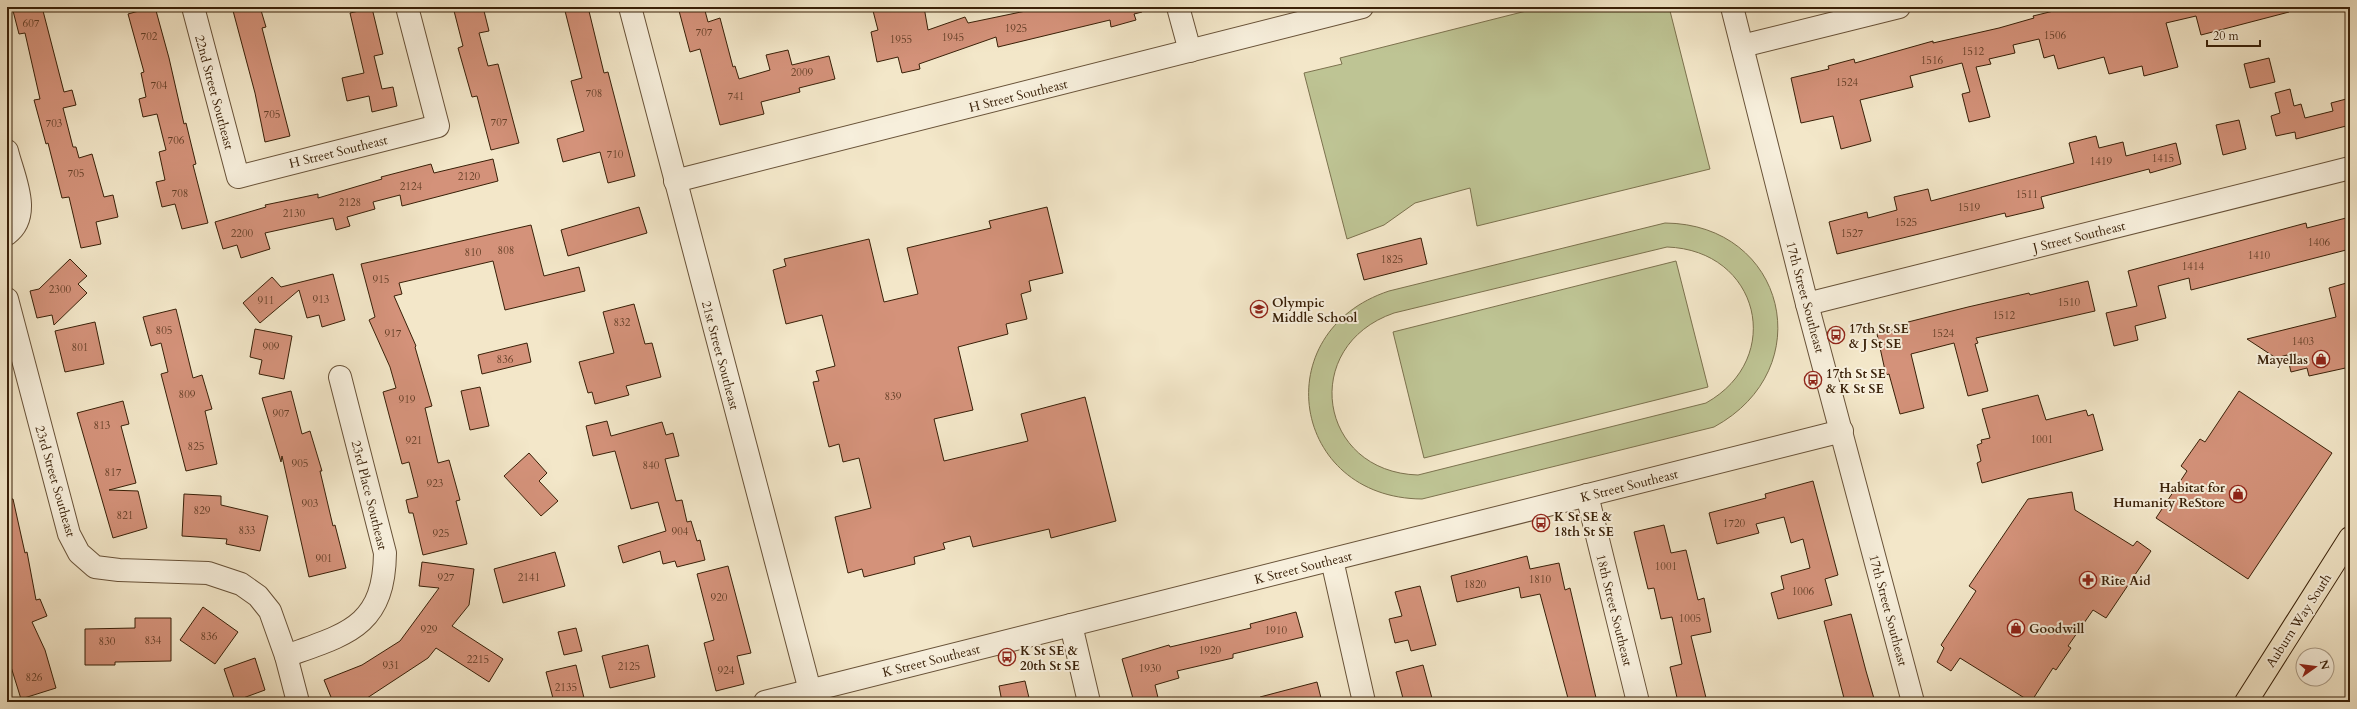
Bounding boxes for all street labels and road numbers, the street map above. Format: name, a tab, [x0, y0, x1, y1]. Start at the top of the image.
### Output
street label: 22nd Street Southeast	[190, 33, 238, 151]
street label: H Street Southeast	[967, 75, 1069, 117]
street label: H Street Southeast	[287, 131, 389, 173]
street label: J Street Southeast	[2029, 217, 2127, 258]
street label: 17th Street Southeast	[1781, 240, 1829, 355]
street label: 21st Street Southeast	[697, 299, 743, 412]
street label: 23rd Street Southeast	[31, 423, 80, 539]
street label: 23rd Place Southeast	[347, 439, 391, 552]
street label: K Street Southeast	[1579, 465, 1680, 507]
street label: K Street Southeast	[1253, 547, 1354, 589]
street label: 18th Street Southeast	[1591, 552, 1637, 668]
street label: 17th Street Southeast	[1864, 553, 1912, 668]
street label: Auburn Way South	[2262, 570, 2336, 671]
street label: K Street Southeast	[881, 640, 982, 682]

